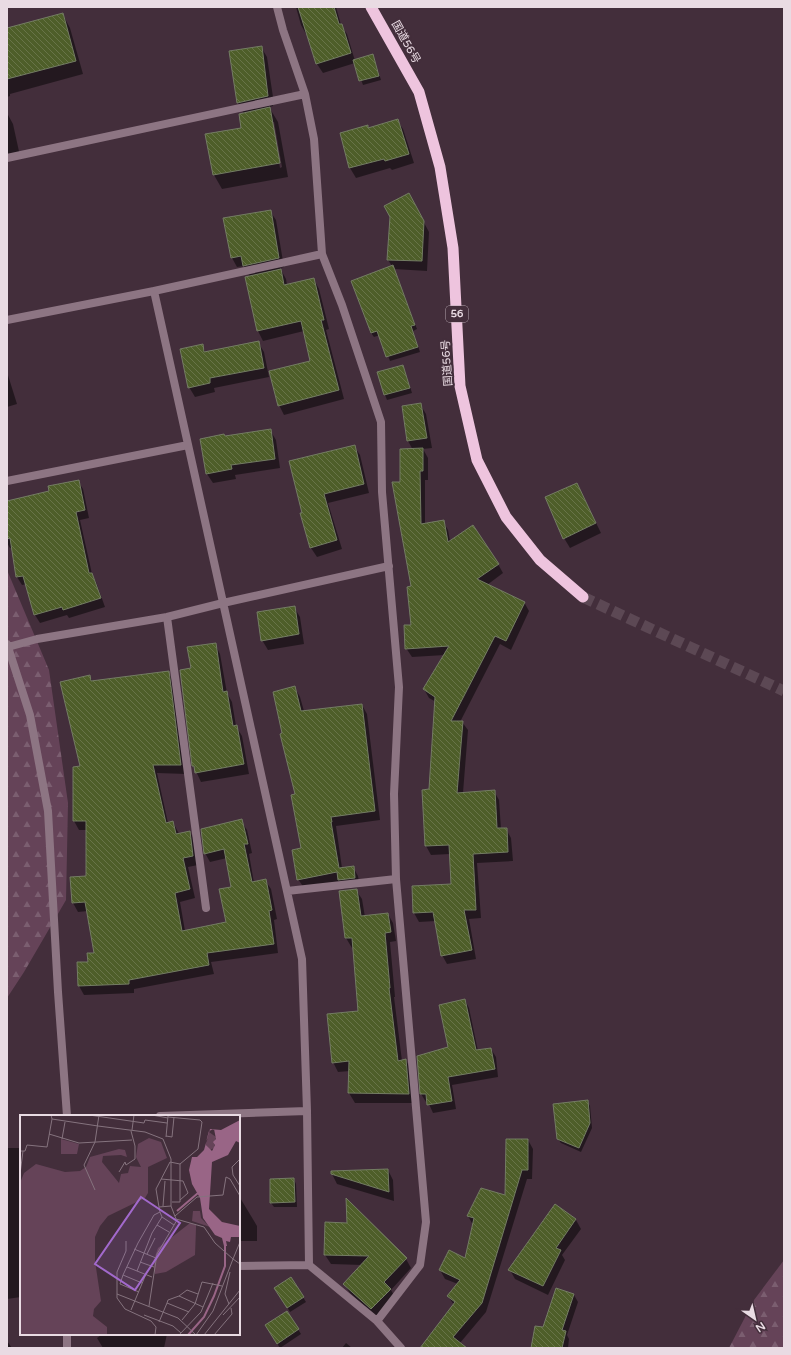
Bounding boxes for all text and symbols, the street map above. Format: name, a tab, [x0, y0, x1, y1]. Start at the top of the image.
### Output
street label: 国道56号	[389, 18, 423, 66]
road number: 56	[446, 306, 468, 322]
street label: 国道56号	[439, 339, 455, 387]
inset map	[20, 1115, 240, 1335]
north arrow	[735, 1299, 775, 1339]
text: N	[753, 1319, 768, 1335]

